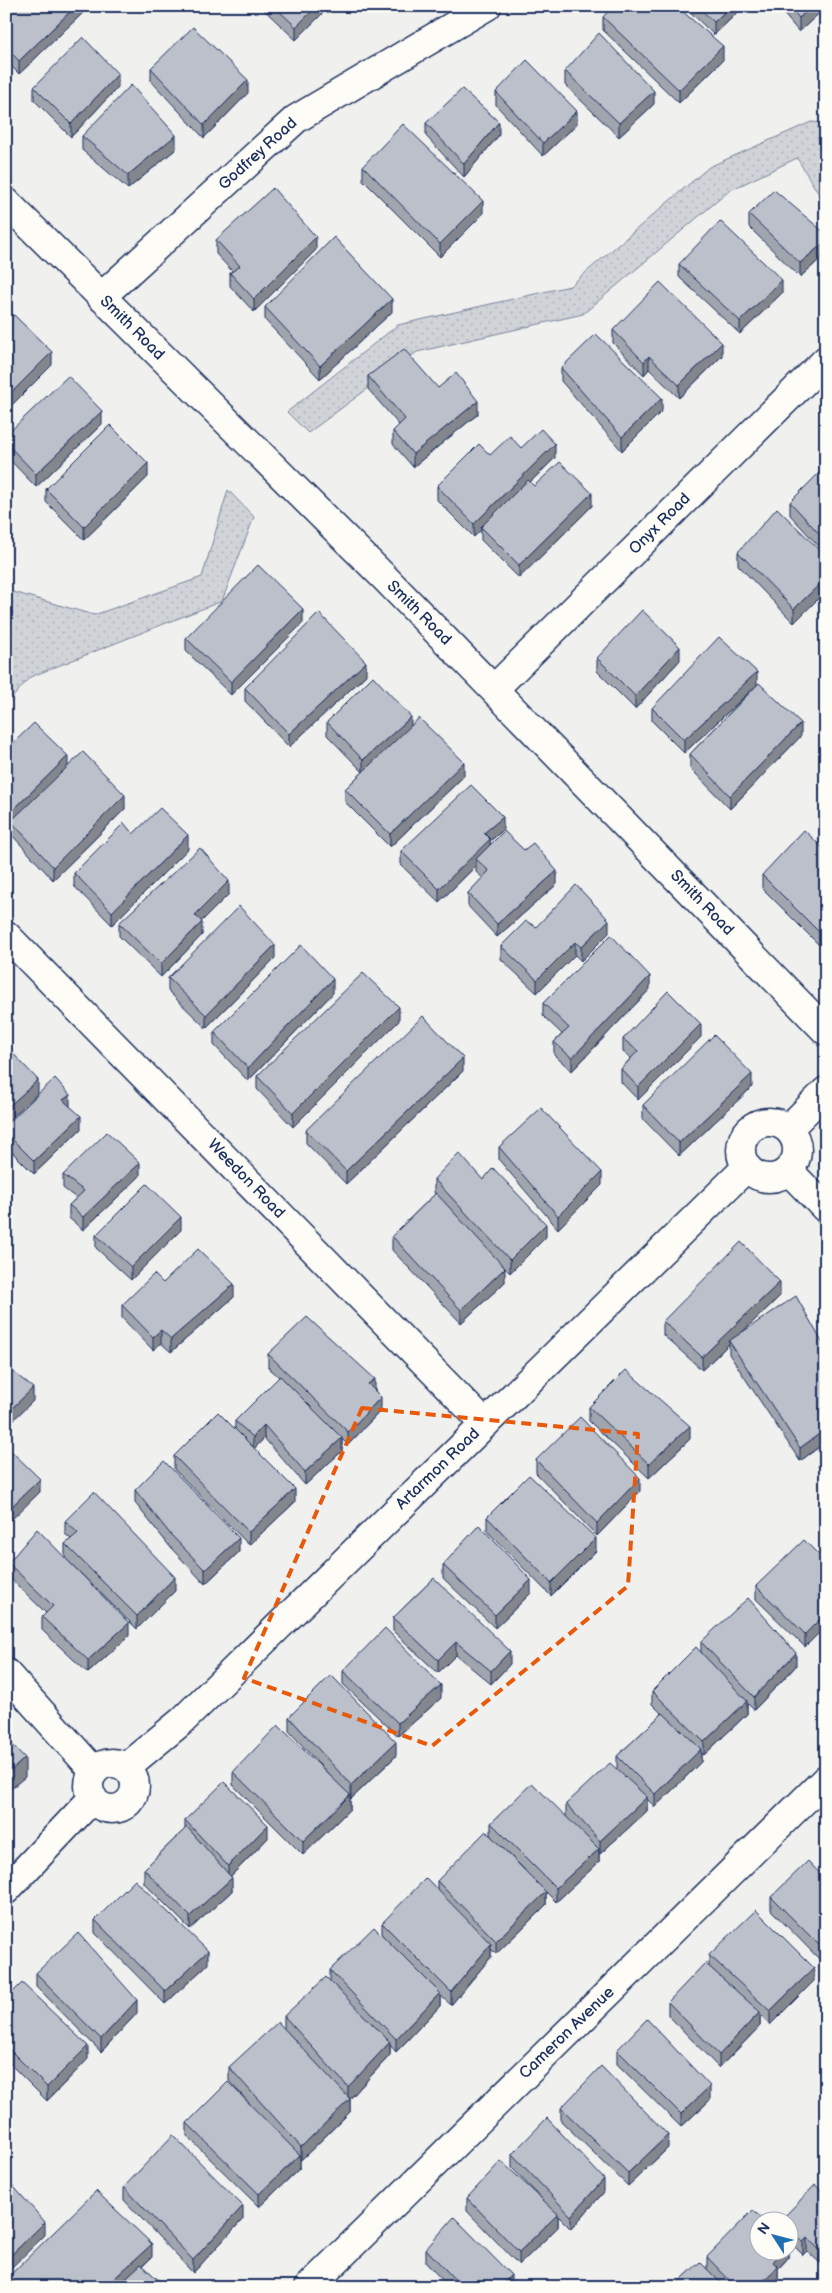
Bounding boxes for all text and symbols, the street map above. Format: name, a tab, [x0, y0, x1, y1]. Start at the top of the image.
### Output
street label: Godfrey Road	[215, 114, 301, 194]
street label: Smith Road	[96, 292, 168, 364]
street label: Onyx Road	[625, 489, 695, 559]
street label: Smith Road	[383, 577, 455, 649]
street label: Smith Road	[666, 866, 738, 940]
street label: Weedon Road	[203, 1135, 289, 1223]
street label: Artarmon Road	[392, 1424, 484, 1514]
street label: Cameron Avenue	[516, 1982, 619, 2083]
north arrow	[750, 2210, 800, 2260]
text: N	[754, 2219, 774, 2238]

